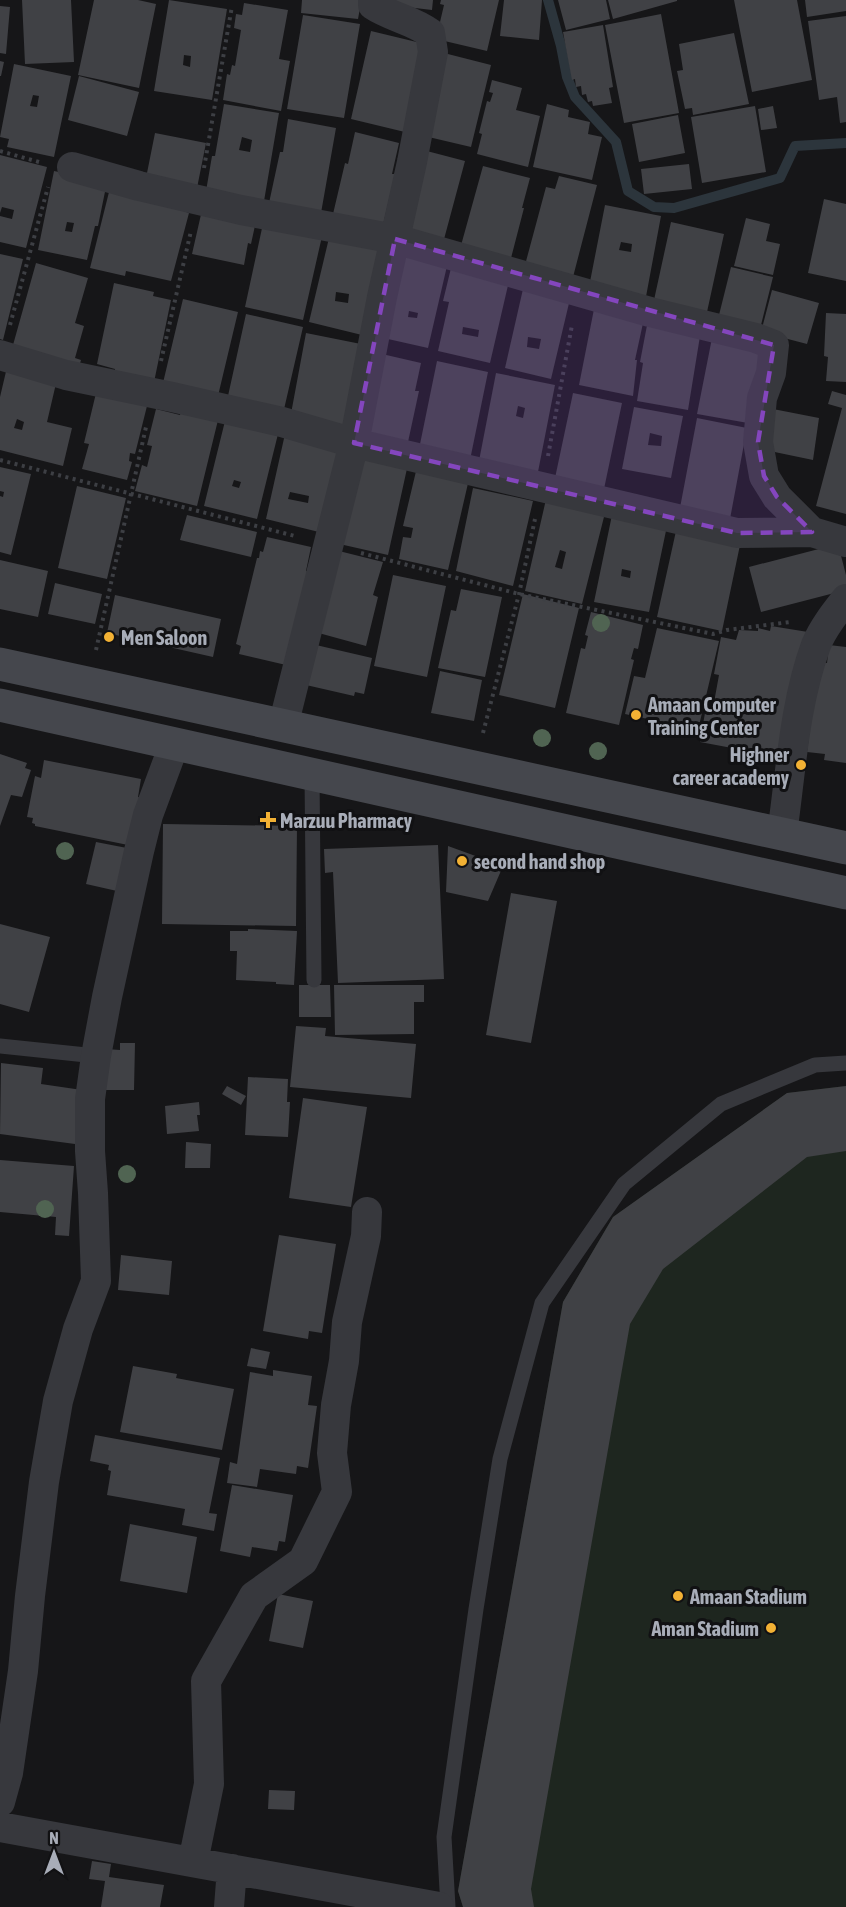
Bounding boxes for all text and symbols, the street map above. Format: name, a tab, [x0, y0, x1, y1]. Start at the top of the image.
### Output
place label: Men Saloon	[121, 626, 207, 649]
marker: Men Saloon	[102, 630, 116, 644]
place label: Amaan Computer Training Center	[647, 693, 777, 739]
marker: Amaan Computer Training Center	[629, 708, 643, 722]
place label: Highner career academy	[673, 743, 790, 789]
marker: Highner career academy	[794, 758, 808, 772]
place label: Marzuu Pharmacy	[280, 809, 413, 832]
marker: Marzuu Pharmacy	[261, 813, 275, 827]
place label: second hand shop	[474, 850, 605, 873]
marker: second hand shop	[455, 854, 469, 868]
place label: Amaan Stadium	[689, 1585, 807, 1608]
marker: Amaan Stadium	[671, 1589, 685, 1603]
place label: Aman Stadium	[650, 1617, 759, 1640]
marker: Aman Stadium	[764, 1621, 778, 1635]
north arrow	[24, 1823, 84, 1883]
text: N	[49, 1829, 59, 1847]

